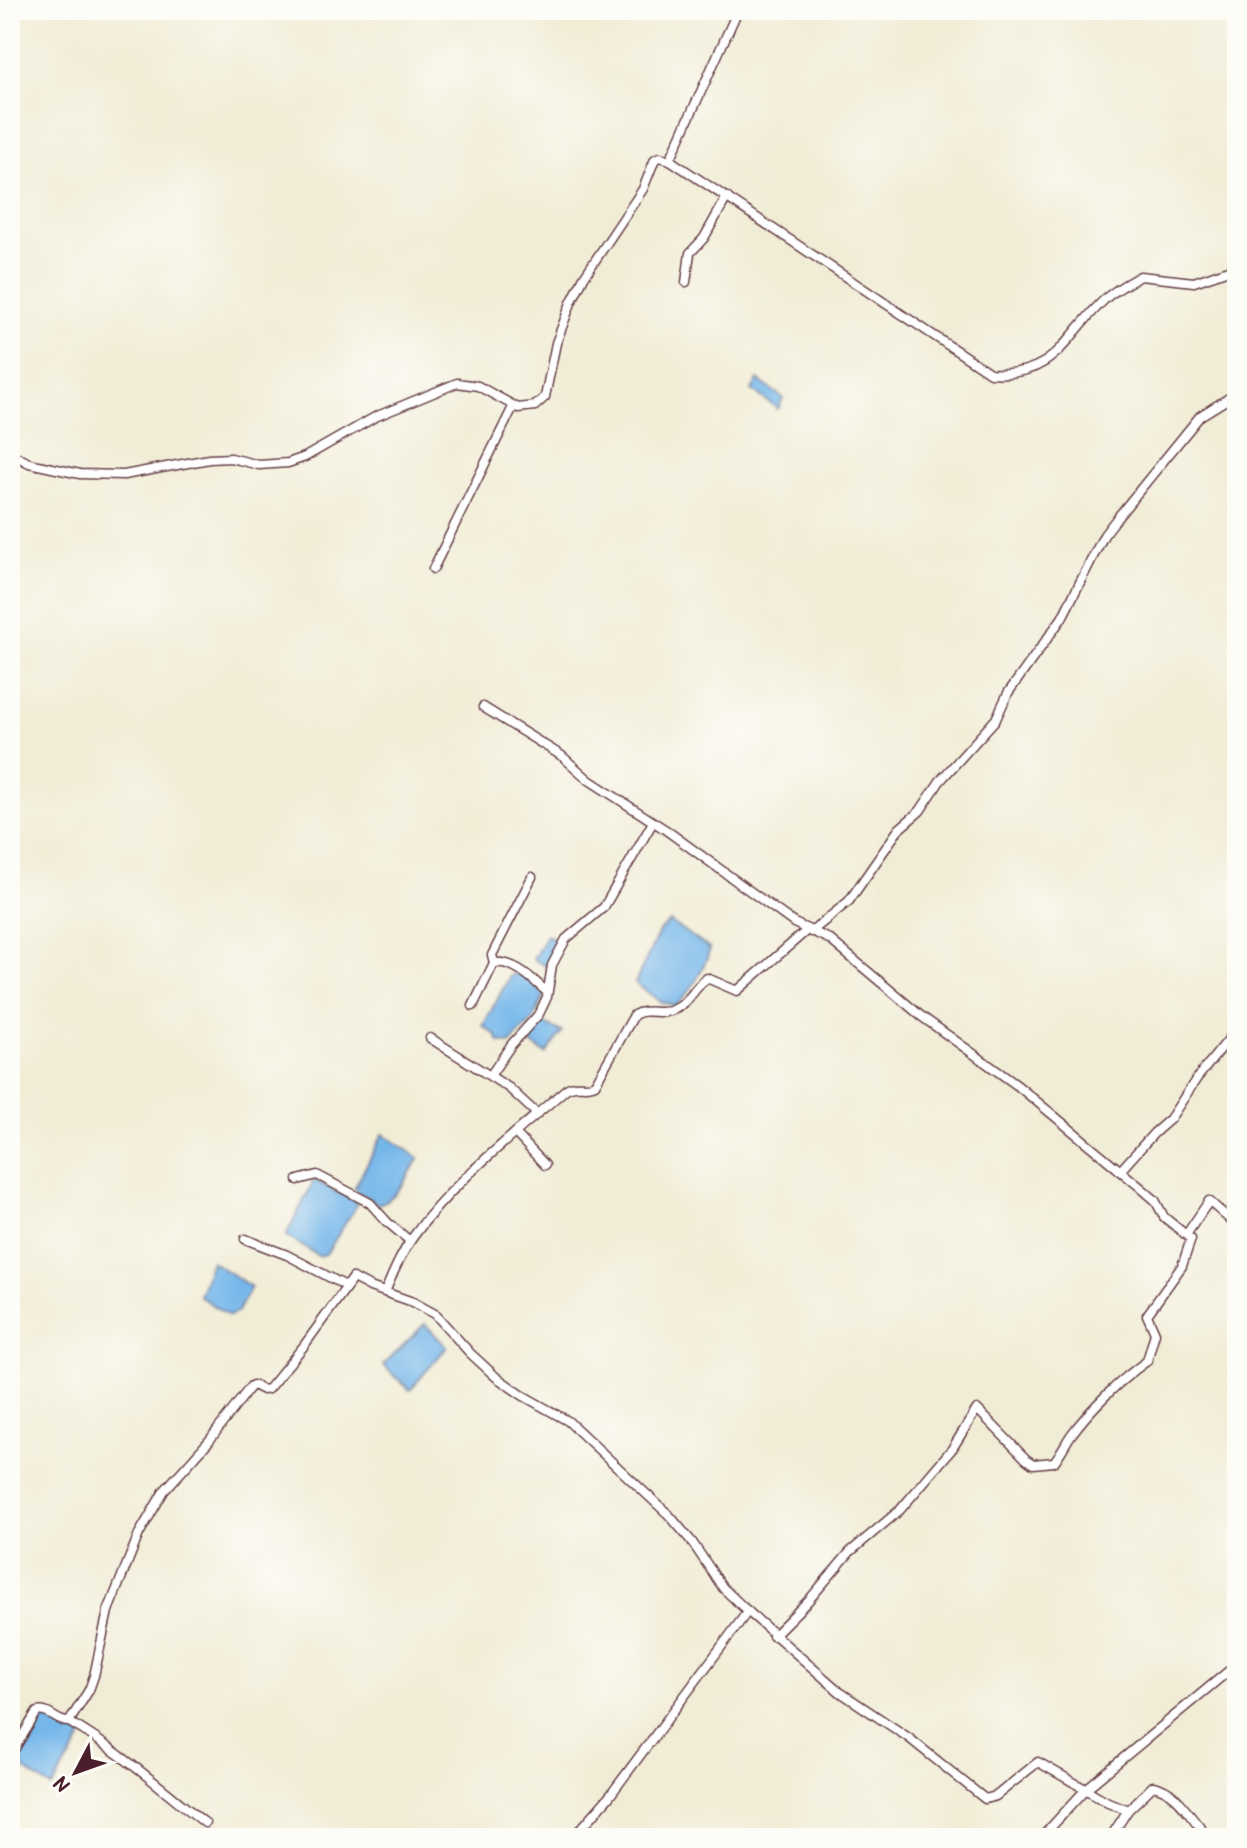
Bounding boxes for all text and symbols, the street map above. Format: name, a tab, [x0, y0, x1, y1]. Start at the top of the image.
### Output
north arrow	[36, 1732, 116, 1812]
text: N	[46, 1771, 76, 1799]

